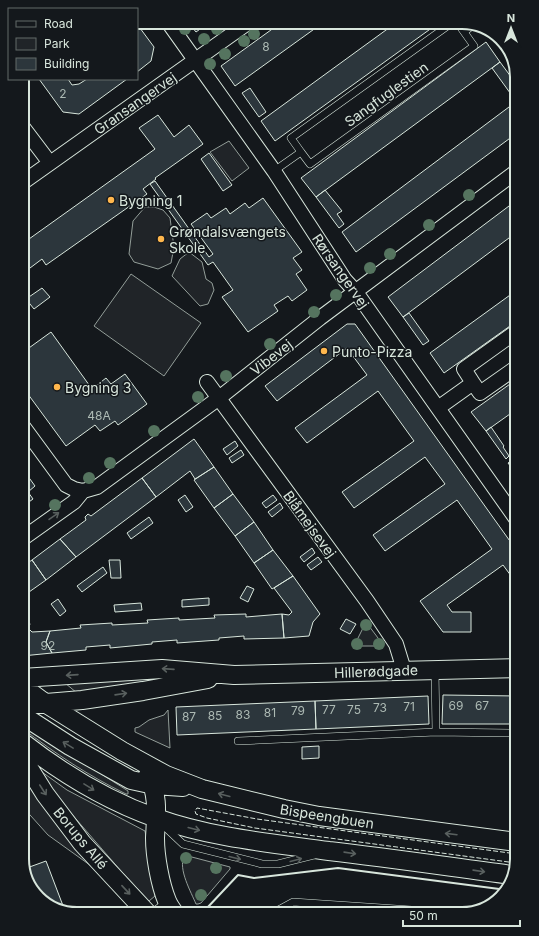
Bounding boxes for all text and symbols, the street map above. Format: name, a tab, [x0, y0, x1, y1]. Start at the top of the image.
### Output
legend	[8, 8, 138, 80]
north arrow	[491, 8, 531, 48]
text: N	[507, 11, 515, 25]
text: Road	[44, 16, 73, 31]
text: Park	[44, 36, 70, 51]
house number: 8	[262, 39, 270, 54]
text: Building	[44, 56, 89, 71]
street label: Sangfuglestien	[341, 58, 431, 130]
street label: Gransangervej	[90, 68, 180, 138]
house number: 2	[59, 86, 67, 101]
place label: Bygning 1	[119, 192, 183, 209]
marker: Bygning 1	[106, 195, 116, 205]
place label: Grøndalsvængets Skole	[169, 223, 286, 256]
street label: Rørsangervej	[309, 230, 373, 312]
marker: Grøndalsvængets Skole	[156, 234, 166, 244]
street label: Vibevej	[247, 335, 295, 379]
place label: Punto-Pizza	[332, 343, 412, 360]
marker: Punto-Pizza	[319, 346, 329, 356]
place label: Bygning 3	[65, 379, 131, 396]
marker: Bygning 3	[52, 382, 62, 392]
house number: 48A	[87, 408, 111, 423]
street label: Blåmejsevej	[280, 487, 340, 561]
one-way arrow	[48, 512, 59, 520]
house number: 92	[41, 638, 55, 653]
street label: Hillerødgade	[334, 661, 418, 681]
one-way arrow	[162, 666, 175, 673]
one-way arrow	[66, 671, 79, 678]
one-way arrow	[114, 690, 127, 698]
house number: 69	[449, 698, 463, 713]
house number: 67	[475, 698, 489, 713]
house number: 71	[403, 699, 415, 714]
house number: 73	[373, 700, 387, 715]
house number: 77	[322, 702, 336, 717]
house number: 75	[347, 702, 361, 717]
house number: 79	[291, 703, 305, 718]
house number: 81	[264, 705, 276, 720]
house number: 83	[236, 707, 250, 722]
house number: 85	[208, 708, 222, 723]
house number: 87	[182, 709, 196, 724]
one-way arrow	[62, 740, 74, 748]
one-way arrow	[39, 784, 47, 795]
one-way arrow	[83, 784, 95, 792]
one-way arrow	[217, 791, 230, 798]
street label: Bispeengbuen	[279, 800, 375, 832]
street label: Borups Allé	[50, 804, 112, 872]
one-way arrow	[187, 826, 200, 834]
one-way arrow	[445, 830, 458, 838]
one-way arrow	[343, 850, 356, 857]
one-way arrow	[228, 854, 241, 862]
one-way arrow	[289, 855, 302, 863]
one-way arrow	[472, 867, 485, 875]
one-way arrow	[121, 885, 131, 895]
scale bar	[403, 902, 520, 928]
text: 50 m	[409, 908, 438, 923]

